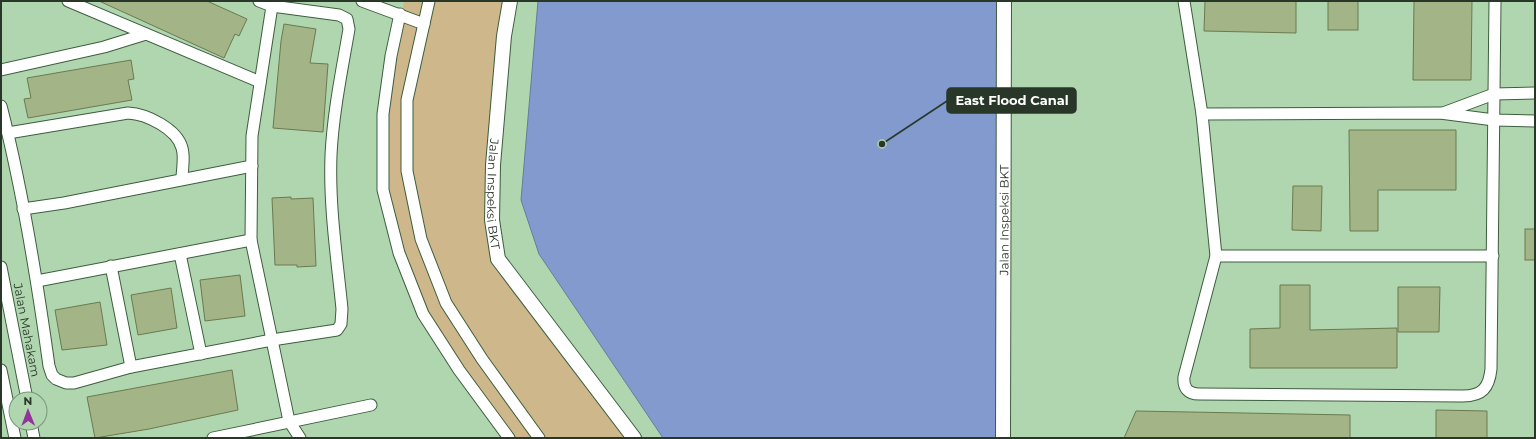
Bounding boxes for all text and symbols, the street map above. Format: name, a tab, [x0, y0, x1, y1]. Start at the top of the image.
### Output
callout: East Flood Canal	[947, 88, 1076, 113]
text: East Flood Canal	[955, 92, 1069, 108]
street label: Jalan Inspeksi BKT	[484, 137, 504, 250]
street label: Jalan Inspeksi BKT	[996, 164, 1011, 277]
street label: Jalan Mahakam	[10, 281, 43, 378]
north arrow	[8, 391, 48, 431]
text: N	[23, 394, 32, 408]

